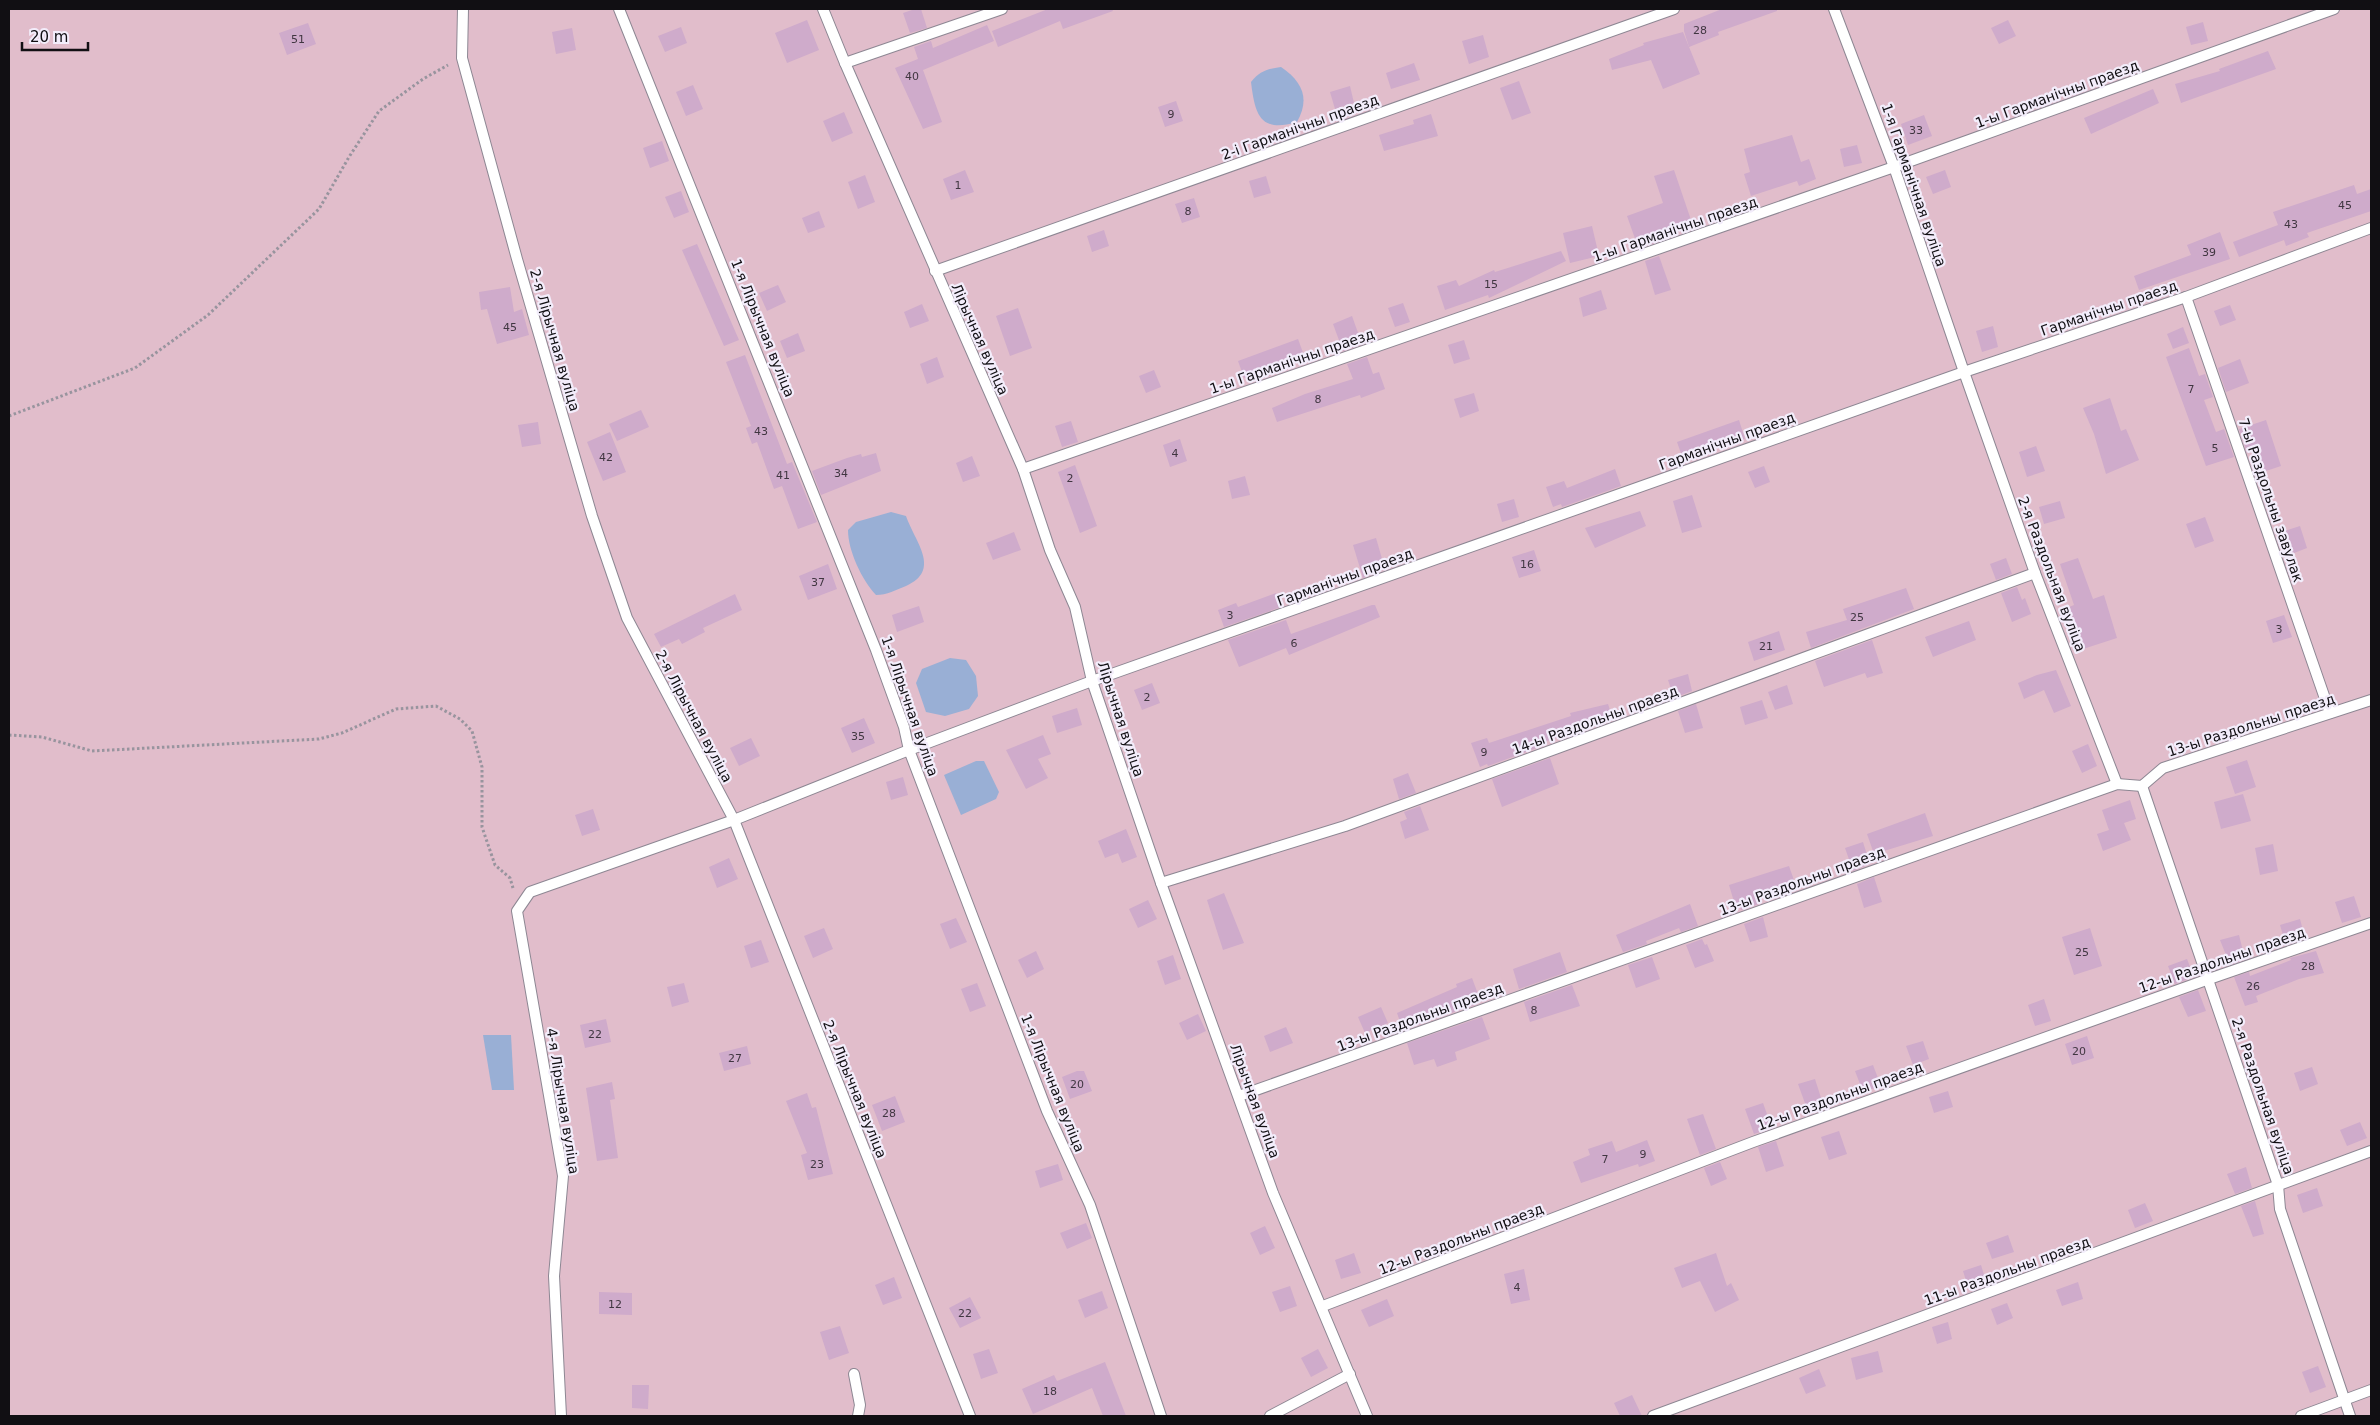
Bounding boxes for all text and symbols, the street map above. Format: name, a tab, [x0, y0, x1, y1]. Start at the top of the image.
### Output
scale bar	[22, 20, 89, 52]
house number: 28	[1693, 24, 1707, 37]
text: 20 m	[30, 28, 68, 46]
house number: 51	[291, 33, 305, 46]
street label: 1-ы Гарманічны праезд	[1973, 57, 2141, 131]
house number: 40	[905, 70, 919, 83]
street label: 2-і Гарманічны праезд	[1219, 91, 1381, 163]
street label: 1-я Гарманічная вуліца	[1879, 101, 1949, 269]
house number: 9	[1168, 108, 1175, 121]
house number: 33	[1909, 124, 1923, 137]
house number: 1	[955, 179, 962, 192]
street label: 1-ы Гарманічны праезд	[1591, 193, 1759, 265]
house number: 45	[2338, 199, 2352, 212]
house number: 8	[1185, 205, 1192, 218]
house number: 43	[2284, 218, 2298, 231]
house number: 39	[2202, 246, 2216, 259]
street label: 1-я Лірычная вуліца	[728, 257, 798, 399]
street label: 2-я Лірычная вуліца	[527, 267, 583, 413]
street label: Гарманічны праезд	[2039, 277, 2179, 339]
house number: 15	[1484, 278, 1498, 291]
street label: Лірычная вуліца	[948, 281, 1012, 397]
house number: 45	[503, 321, 517, 334]
street label: 1-ы Гарманічны праезд	[1208, 325, 1376, 397]
house number: 7	[2188, 383, 2195, 396]
house number: 8	[1315, 393, 1322, 406]
street label: Гарманічны праезд	[1657, 409, 1797, 473]
street label: 7-ы Раздольны завулак	[2235, 416, 2307, 584]
house number: 43	[754, 425, 768, 438]
house number: 5	[2212, 442, 2219, 455]
house number: 4	[1172, 447, 1179, 460]
house number: 42	[599, 451, 613, 464]
house number: 34	[834, 467, 848, 480]
house number: 41	[776, 469, 790, 482]
house number: 2	[1067, 472, 1074, 485]
street label: 2-я Раздольная вуліца	[2015, 494, 2089, 654]
street label: Гарманічны праезд	[1275, 545, 1415, 609]
house number: 16	[1520, 558, 1534, 571]
house number: 37	[811, 576, 825, 589]
house number: 3	[1227, 609, 1234, 622]
house number: 25	[1850, 611, 1864, 624]
house number: 3	[2276, 623, 2283, 636]
street label: 1-я Лірычная вуліца	[878, 634, 942, 778]
house number: 6	[1291, 637, 1298, 650]
house number: 21	[1759, 640, 1773, 653]
street label: 2-я Лірычная вуліца	[652, 647, 736, 785]
street label: Лірычная вуліца	[1095, 659, 1147, 779]
street label: 14-ы Раздольны праезд	[1510, 683, 1680, 757]
street label: 13-ы Раздольны праезд	[2165, 690, 2337, 760]
house number: 2	[1144, 691, 1151, 704]
house number: 35	[851, 730, 865, 743]
house number: 9	[1481, 746, 1488, 759]
street label: 13-ы Раздольны праезд	[1717, 844, 1887, 918]
street label: 12-ы Раздольны праезд	[2137, 924, 2307, 996]
house number: 25	[2075, 946, 2089, 959]
house number: 28	[2301, 960, 2315, 973]
street label: 13-ы Раздольны праезд	[1335, 980, 1505, 1054]
house number: 26	[2246, 980, 2260, 993]
house number: 8	[1531, 1004, 1538, 1017]
street label: 1-я Лірычная вуліца	[1018, 1012, 1088, 1154]
street label: 2-я Раздольная вуліца	[2229, 1015, 2297, 1177]
street label: 2-я Лірычная вуліца	[820, 1018, 890, 1160]
street label: 4-я Лірычная вуліца	[544, 1027, 582, 1175]
house number: 22	[588, 1028, 602, 1041]
street label: Лірычная вуліца	[1227, 1042, 1283, 1160]
house number: 20	[2072, 1045, 2086, 1058]
house number: 27	[728, 1052, 742, 1065]
street label: 12-ы Раздольны праезд	[1755, 1059, 1925, 1133]
house number: 20	[1070, 1078, 1084, 1091]
house number: 28	[882, 1107, 896, 1120]
house number: 9	[1640, 1148, 1647, 1161]
house number: 7	[1602, 1153, 1609, 1166]
house number: 23	[810, 1158, 824, 1171]
street label: 12-ы Раздольны праезд	[1376, 1200, 1546, 1278]
street label: 11-ы Раздольны праезд	[1922, 1234, 2092, 1308]
house number: 4	[1514, 1281, 1521, 1294]
house number: 12	[608, 1298, 622, 1311]
house number: 22	[958, 1307, 972, 1320]
house number: 18	[1043, 1385, 1057, 1398]

